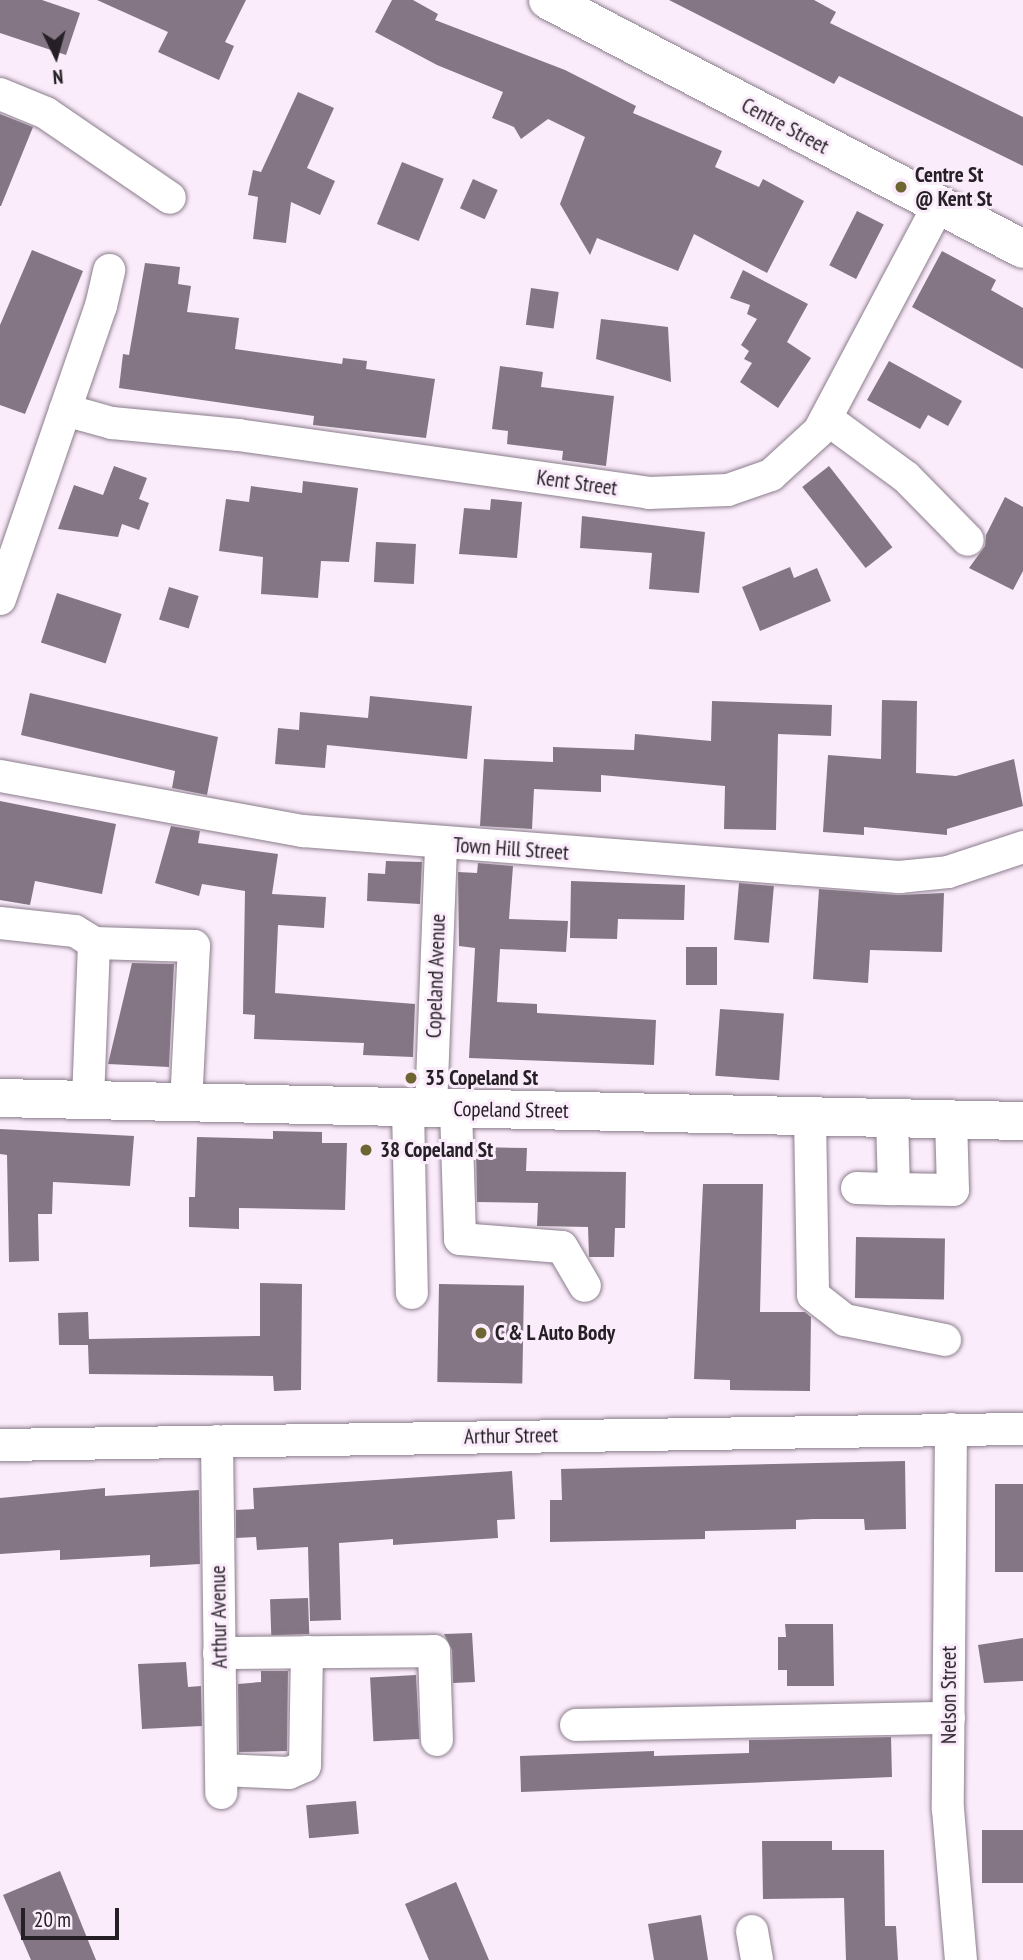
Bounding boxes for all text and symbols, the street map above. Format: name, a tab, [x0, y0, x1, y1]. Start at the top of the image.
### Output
north arrow	[21, 21, 91, 91]
text: N	[52, 65, 64, 89]
street label: Centre Street	[737, 93, 833, 159]
place label: Centre St @ Kent St	[915, 162, 992, 212]
marker: Centre St @ Kent St	[893, 179, 909, 195]
street label: Kent Street	[535, 465, 619, 501]
street label: Town Hill Street	[452, 832, 570, 866]
street label: Copeland Avenue	[421, 913, 451, 1039]
place label: 35 Copeland St	[425, 1065, 538, 1091]
marker: 35 Copeland St	[403, 1070, 419, 1086]
street label: Copeland Street	[453, 1096, 569, 1124]
place label: 38 Copeland St	[380, 1137, 493, 1163]
marker: 38 Copeland St	[358, 1142, 374, 1158]
place label: C & L Auto Body	[495, 1320, 618, 1346]
marker: C & L Auto Body	[473, 1325, 489, 1341]
street label: Arthur Street	[464, 1423, 558, 1449]
street label: Arthur Avenue	[205, 1565, 233, 1669]
street label: Nelson Street	[936, 1646, 962, 1744]
scale bar	[24, 1894, 122, 1938]
text: 20 m	[34, 1906, 71, 1933]

